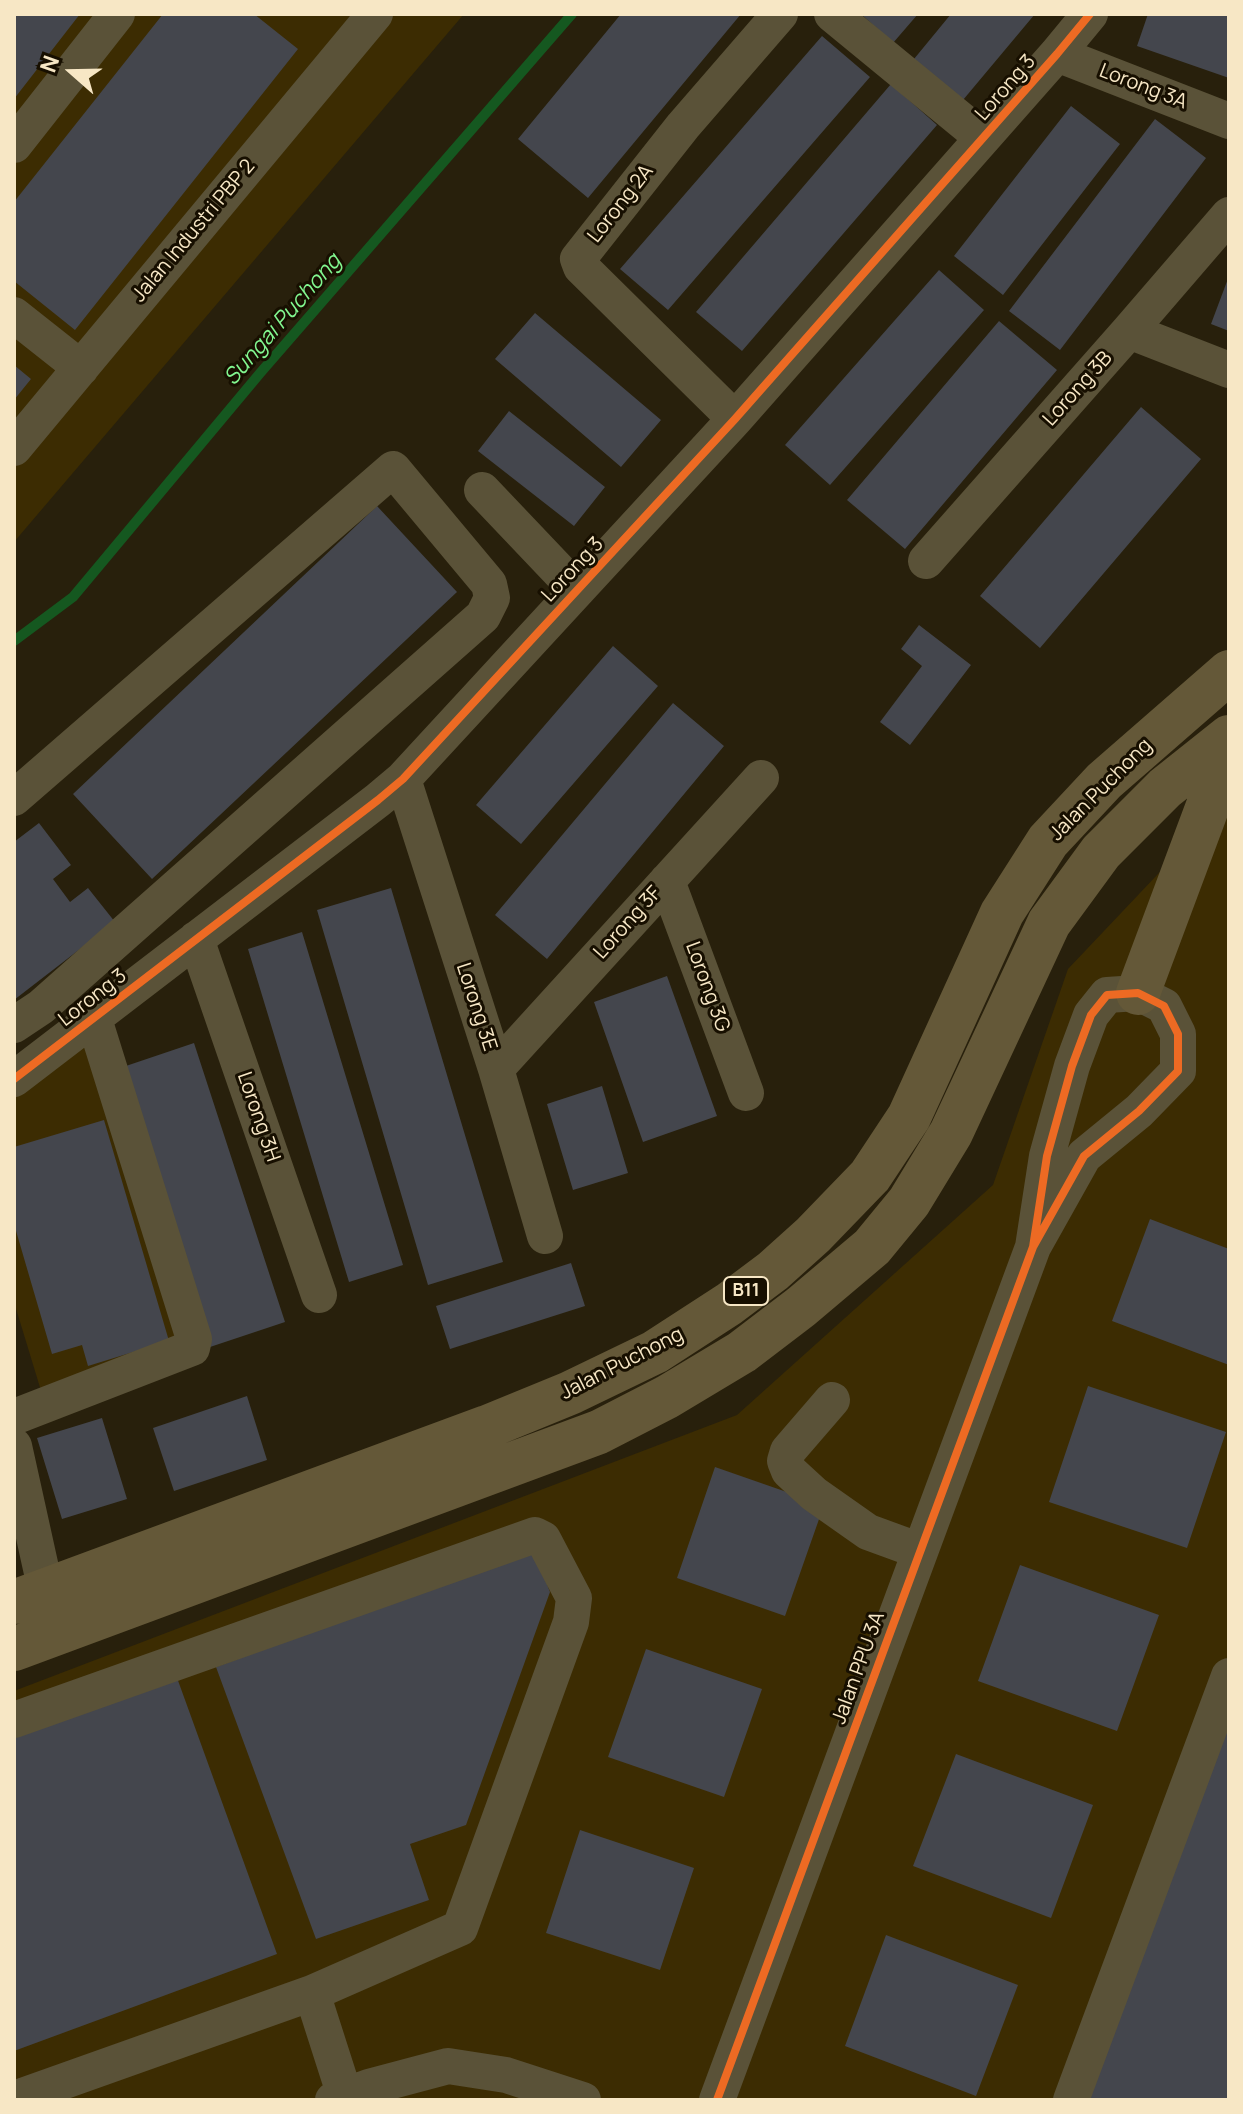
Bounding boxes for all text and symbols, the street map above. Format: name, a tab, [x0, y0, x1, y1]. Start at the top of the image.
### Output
north arrow	[32, 32, 112, 112]
street label: Lorong 3	[971, 50, 1041, 126]
text: N	[33, 51, 66, 76]
street label: Lorong 3A	[1096, 59, 1190, 115]
street label: Jalan Industri PBP 2	[127, 155, 261, 307]
street label: Lorong 2A	[583, 160, 659, 248]
water label: Sungai Puchong	[219, 249, 347, 391]
street label: Lorong 3B	[1038, 347, 1118, 431]
street label: Lorong 3	[537, 533, 609, 607]
street label: Jalan Puchong	[1045, 734, 1157, 846]
street label: Lorong 3F	[589, 882, 667, 964]
street label: Lorong 3G	[680, 939, 734, 1035]
street label: Lorong 3E	[451, 960, 501, 1054]
street label: Lorong 3	[54, 964, 132, 1032]
street label: Lorong 3H	[231, 1069, 285, 1165]
road number: B11	[724, 1277, 768, 1305]
street label: Jalan Puchong	[557, 1323, 687, 1405]
street label: Jalan PPU 3A	[828, 1608, 890, 1728]

